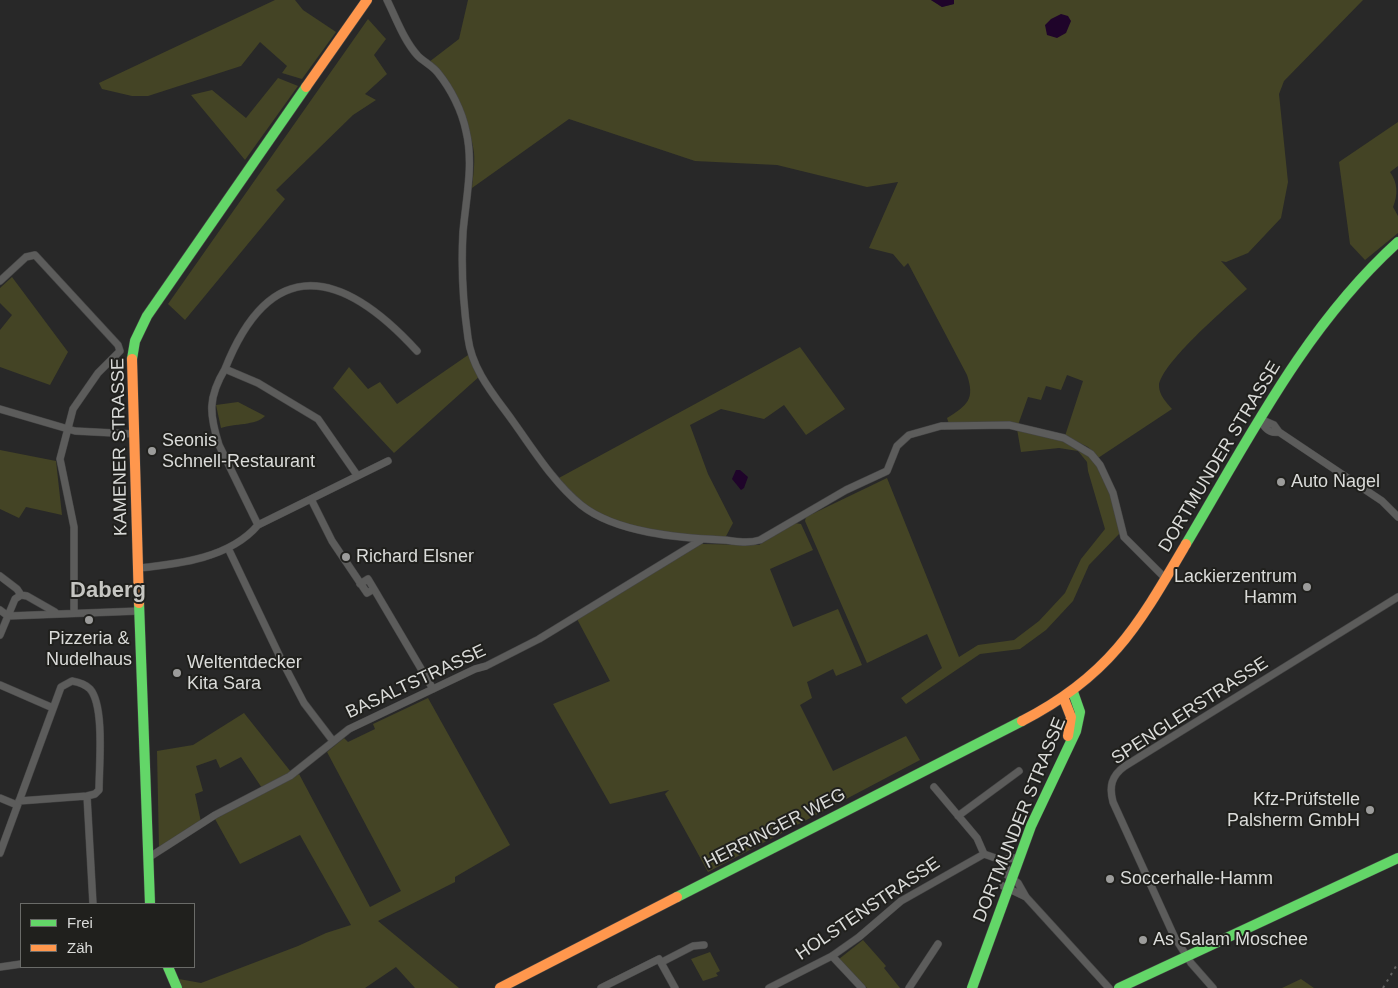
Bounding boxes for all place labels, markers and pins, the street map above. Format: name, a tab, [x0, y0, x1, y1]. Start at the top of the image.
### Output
place label: Seonis Schnell-Restaurant	[162, 430, 315, 472]
marker: Seonis Schnell-Restaurant	[146, 445, 158, 457]
place label: Auto Nagel	[1291, 471, 1380, 493]
marker: Auto Nagel	[1275, 476, 1287, 488]
place label: Richard Elsner	[356, 546, 474, 568]
marker: Richard Elsner	[340, 551, 352, 563]
place label: Lackierzentrum Hamm	[1174, 566, 1297, 608]
marker: Lackierzentrum Hamm	[1301, 581, 1313, 593]
marker: Pizzeria & Nudelhaus	[83, 614, 95, 626]
place label: Pizzeria & Nudelhaus	[46, 628, 132, 670]
place label: Weltentdecker Kita Sara	[187, 652, 302, 694]
marker: Weltentdecker Kita Sara	[171, 667, 183, 679]
place label: Kfz-Prüfstelle Palsherm GmbH	[1227, 789, 1360, 832]
marker: Kfz-Prüfstelle Palsherm GmbH	[1364, 804, 1376, 816]
place label: Soccerhalle-Hamm	[1120, 868, 1273, 890]
marker: Soccerhalle-Hamm	[1104, 873, 1116, 885]
place label: As Salam Moschee	[1153, 929, 1308, 951]
marker: As Salam Moschee	[1137, 934, 1149, 946]

